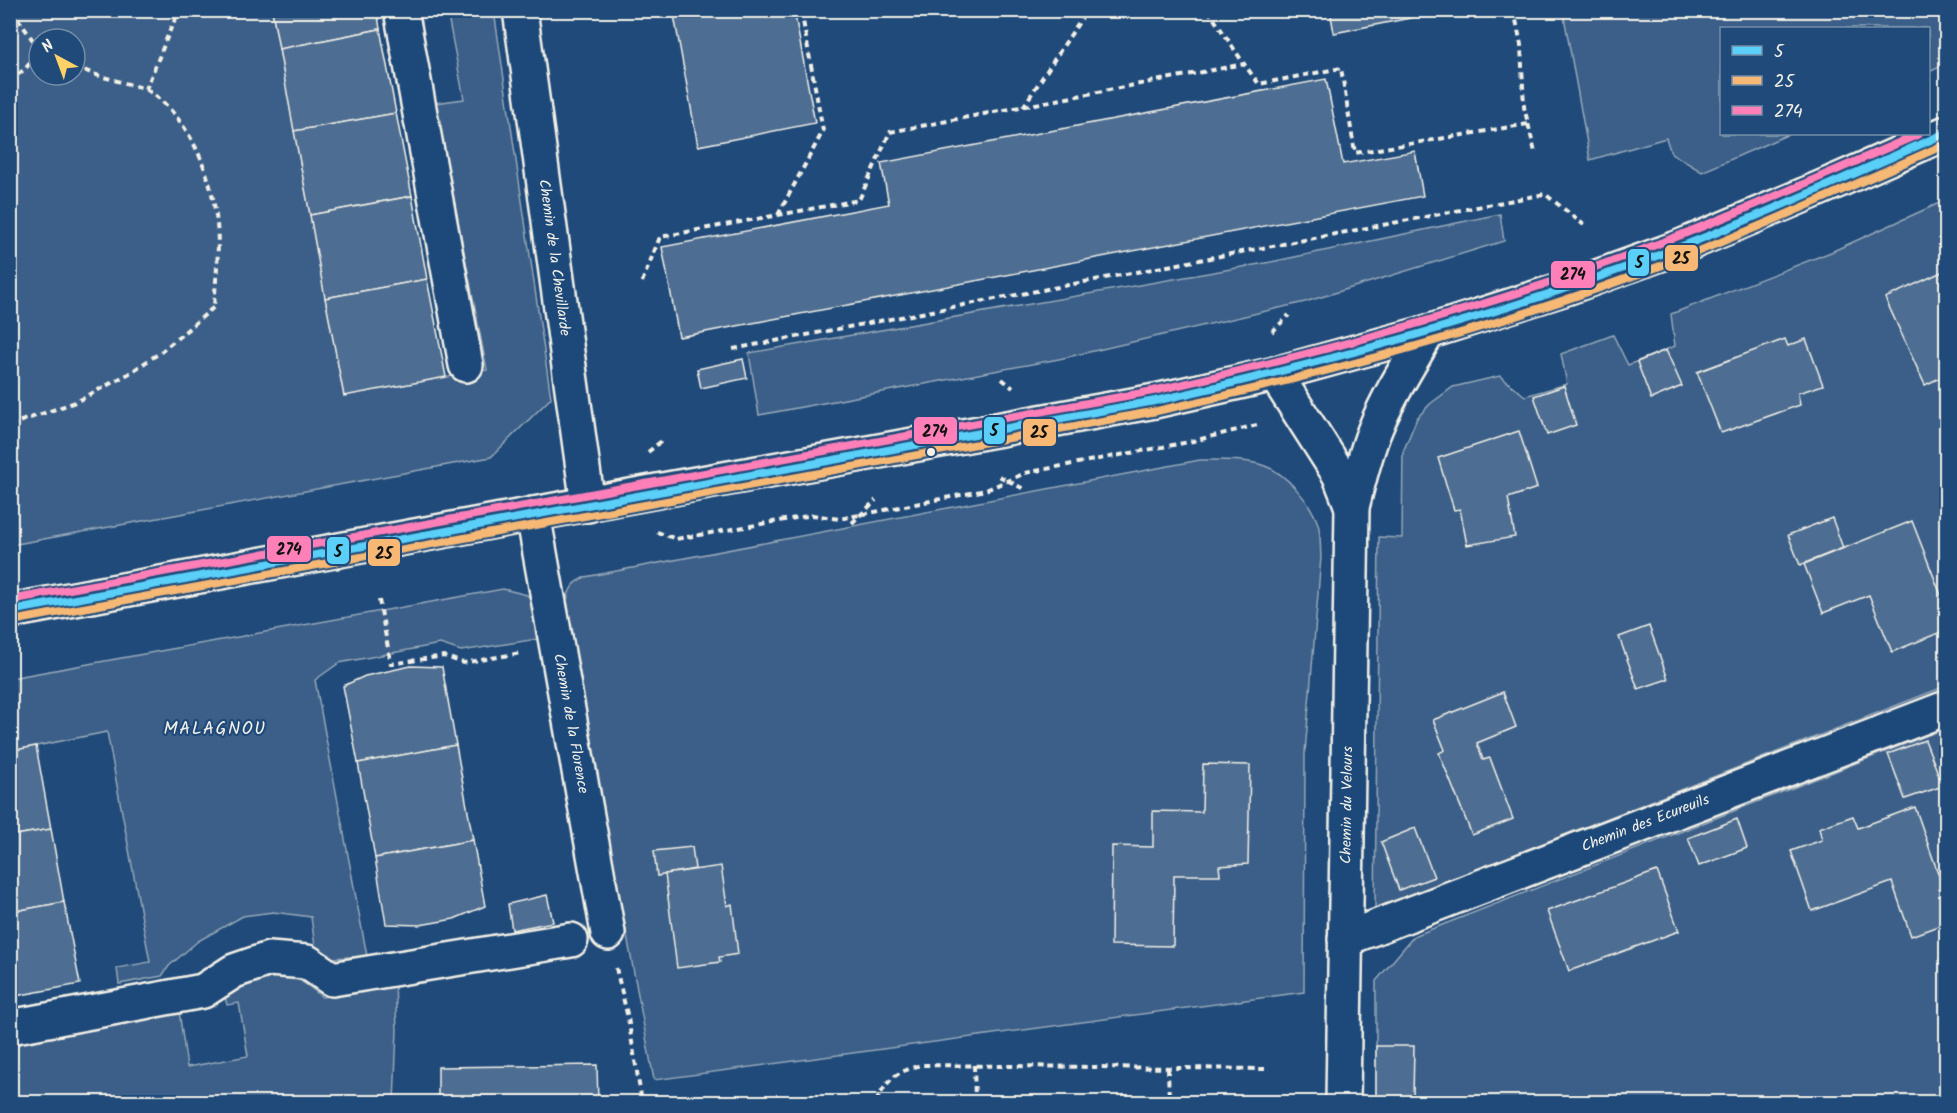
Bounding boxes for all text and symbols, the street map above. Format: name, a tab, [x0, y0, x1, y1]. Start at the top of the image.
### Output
north arrow	[27, 27, 87, 87]
legend	[1720, 27, 1930, 135]
text: N	[36, 34, 60, 60]
text: 5	[1774, 38, 1785, 67]
text: 25	[1774, 68, 1795, 97]
text: 274	[1774, 98, 1803, 127]
street label: Chemin de la Chevillarde	[531, 178, 577, 338]
line badge: 25	[1664, 244, 1699, 272]
text: 25	[1672, 247, 1692, 272]
line badge: 5	[1627, 248, 1650, 277]
text: 5	[1634, 251, 1645, 276]
line badge: 274	[1550, 260, 1596, 289]
text: 274	[1560, 263, 1586, 288]
line badge: 274	[913, 416, 958, 445]
line badge: 5	[983, 416, 1006, 445]
line badge: 25	[1022, 418, 1057, 447]
text: 5	[989, 419, 1000, 444]
text: 274	[922, 420, 948, 445]
text: 25	[1030, 421, 1050, 446]
unlabelled marker	[925, 446, 937, 458]
line badge: 274	[266, 535, 312, 563]
line badge: 5	[326, 536, 350, 565]
text: 274	[276, 538, 302, 563]
line badge: 25	[367, 538, 401, 567]
text: 5	[333, 540, 344, 565]
text: 25	[375, 542, 395, 567]
street label: Chemin de la Florence	[546, 652, 595, 796]
district label: MALAGNOU	[164, 715, 266, 744]
street label: Chemin du Velours	[1335, 745, 1360, 864]
street label: Chemin des Ecureuils	[1578, 788, 1714, 859]

